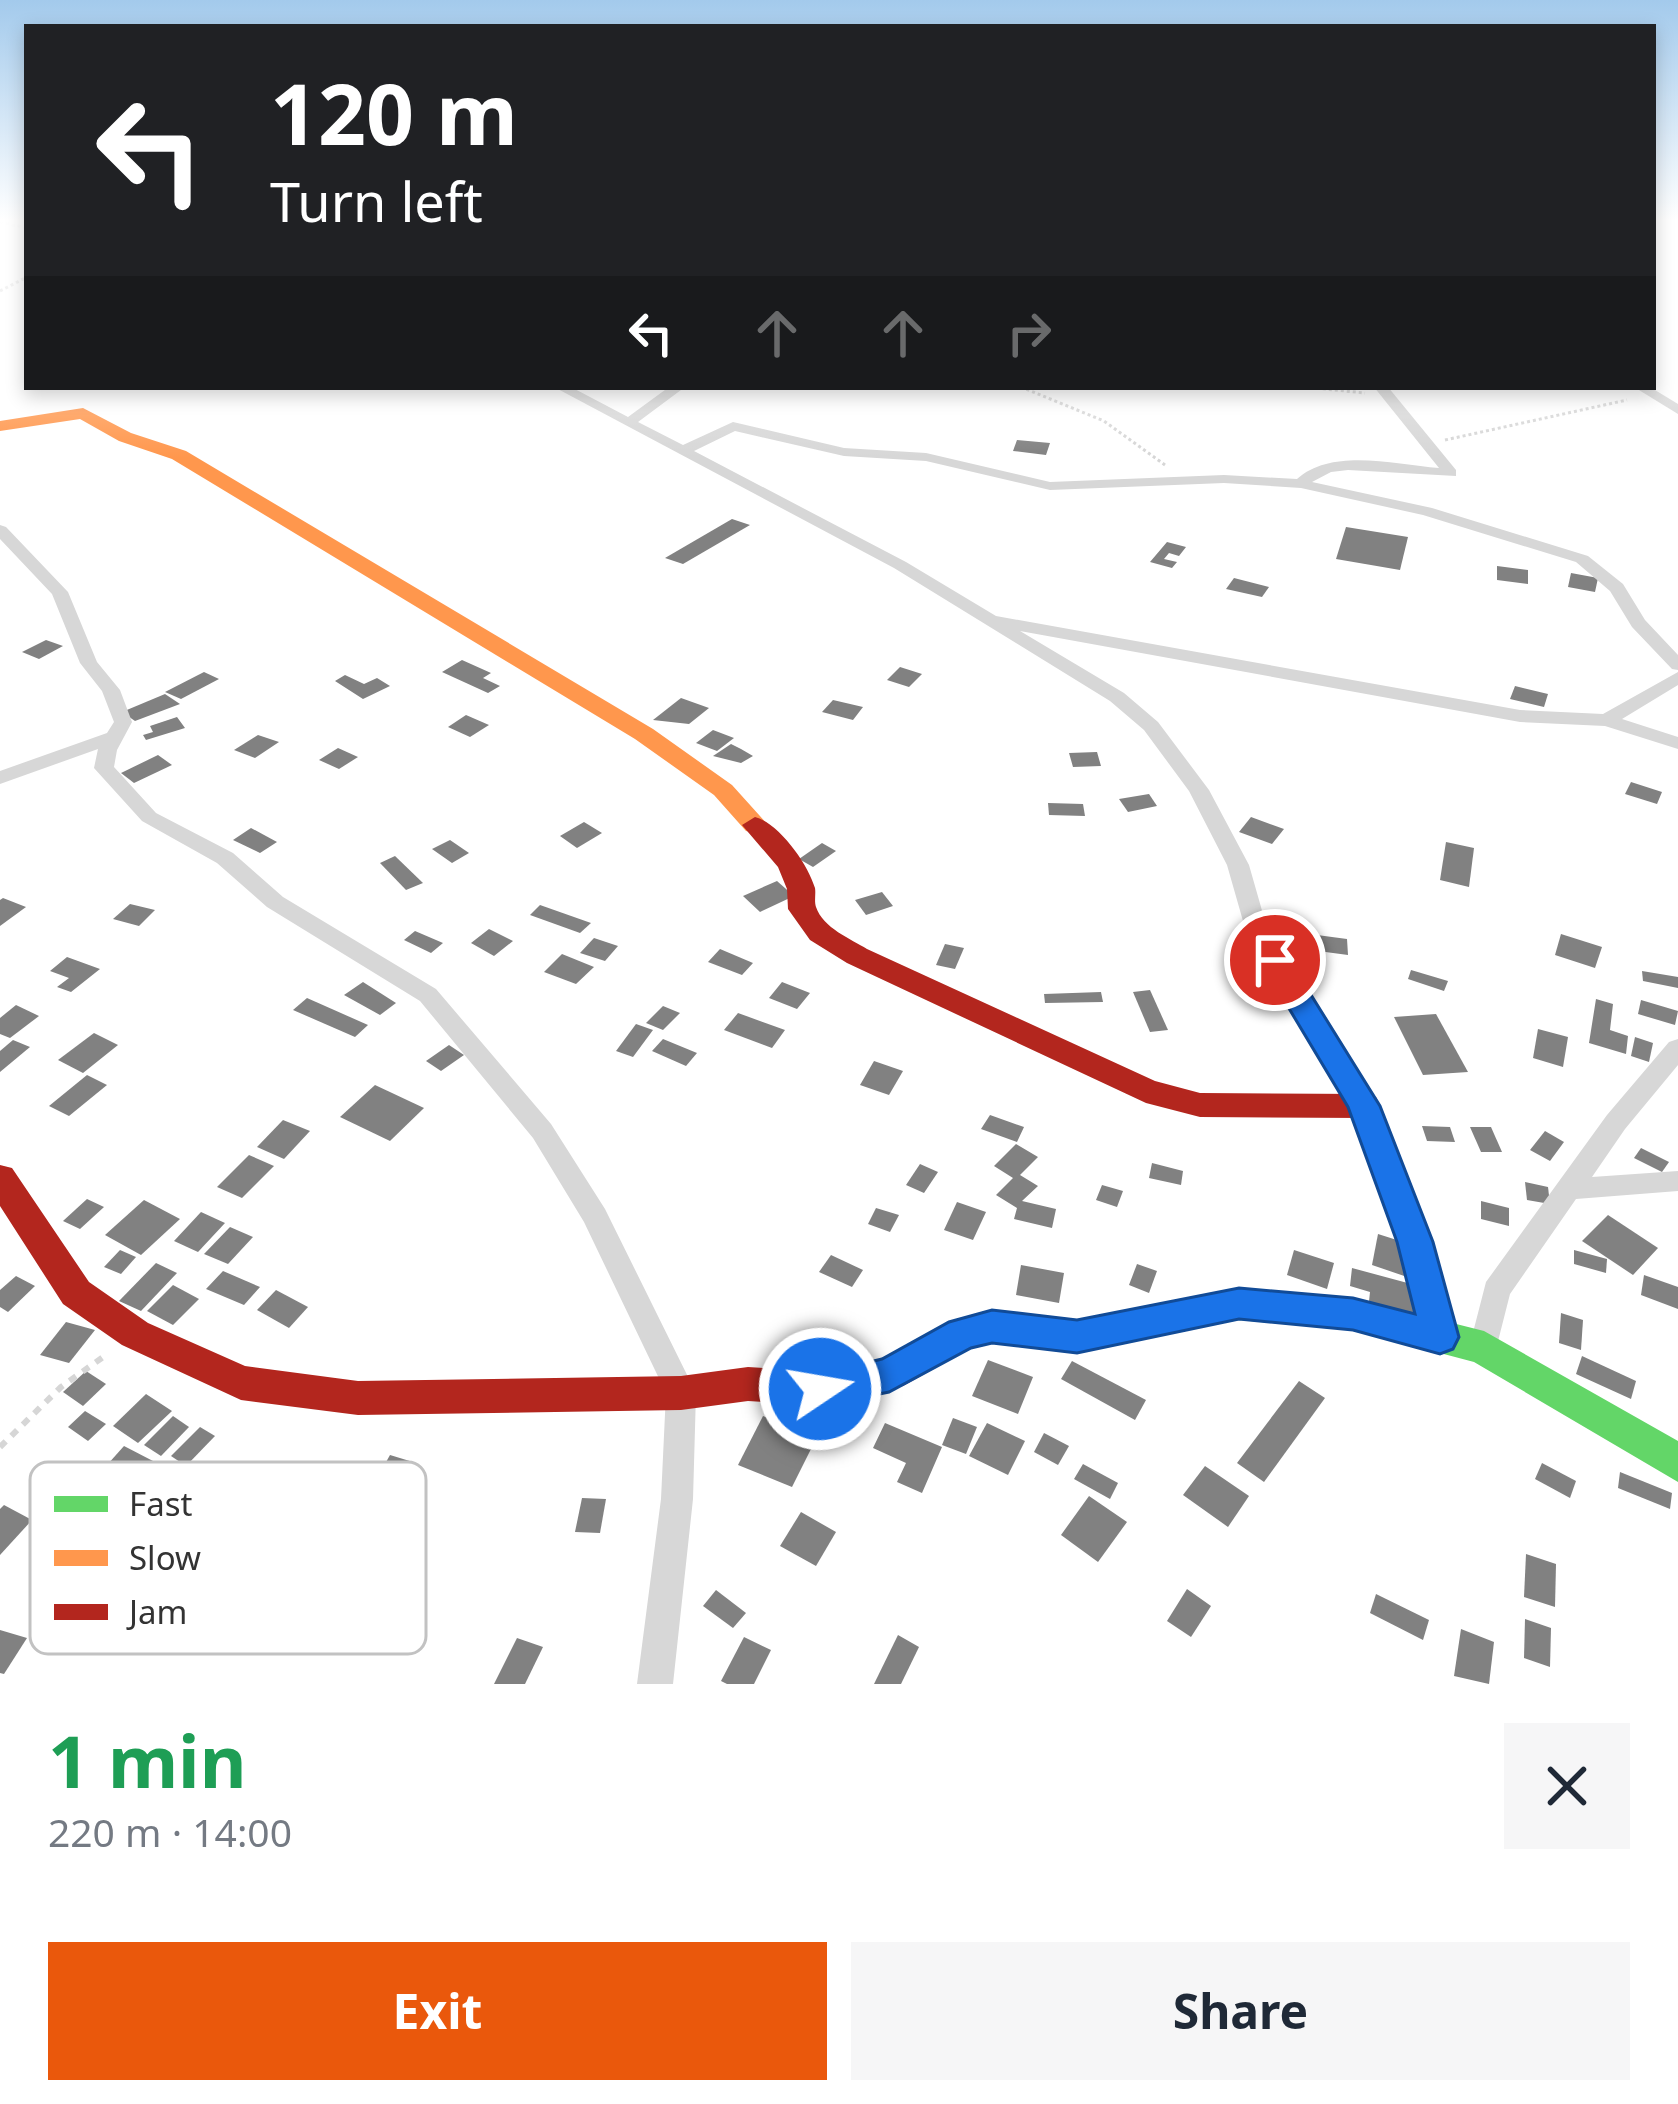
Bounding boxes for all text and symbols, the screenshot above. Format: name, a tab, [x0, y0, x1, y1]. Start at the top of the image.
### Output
text: 120 m	[270, 55, 518, 170]
icon: left	[72, 72, 228, 228]
text: Turn left	[270, 164, 483, 238]
icon: left	[618, 300, 684, 366]
icon: ahead	[744, 300, 810, 366]
icon: ahead	[870, 300, 936, 366]
icon: right	[996, 300, 1062, 366]
pin	[1224, 909, 1326, 1011]
icon: arrive	[1242, 927, 1308, 993]
position arrow	[757, 1326, 883, 1452]
legend	[30, 1462, 426, 1654]
text: Fast	[129, 1481, 192, 1526]
text: Slow	[129, 1535, 201, 1580]
text: Jam	[126, 1589, 187, 1634]
text: 1 min	[48, 1711, 246, 1809]
button: close	[1504, 1723, 1630, 1849]
text: 220 m · 14:00	[48, 1805, 292, 1858]
button: Exit	[48, 1942, 827, 2080]
button: Share	[851, 1942, 1630, 2080]

